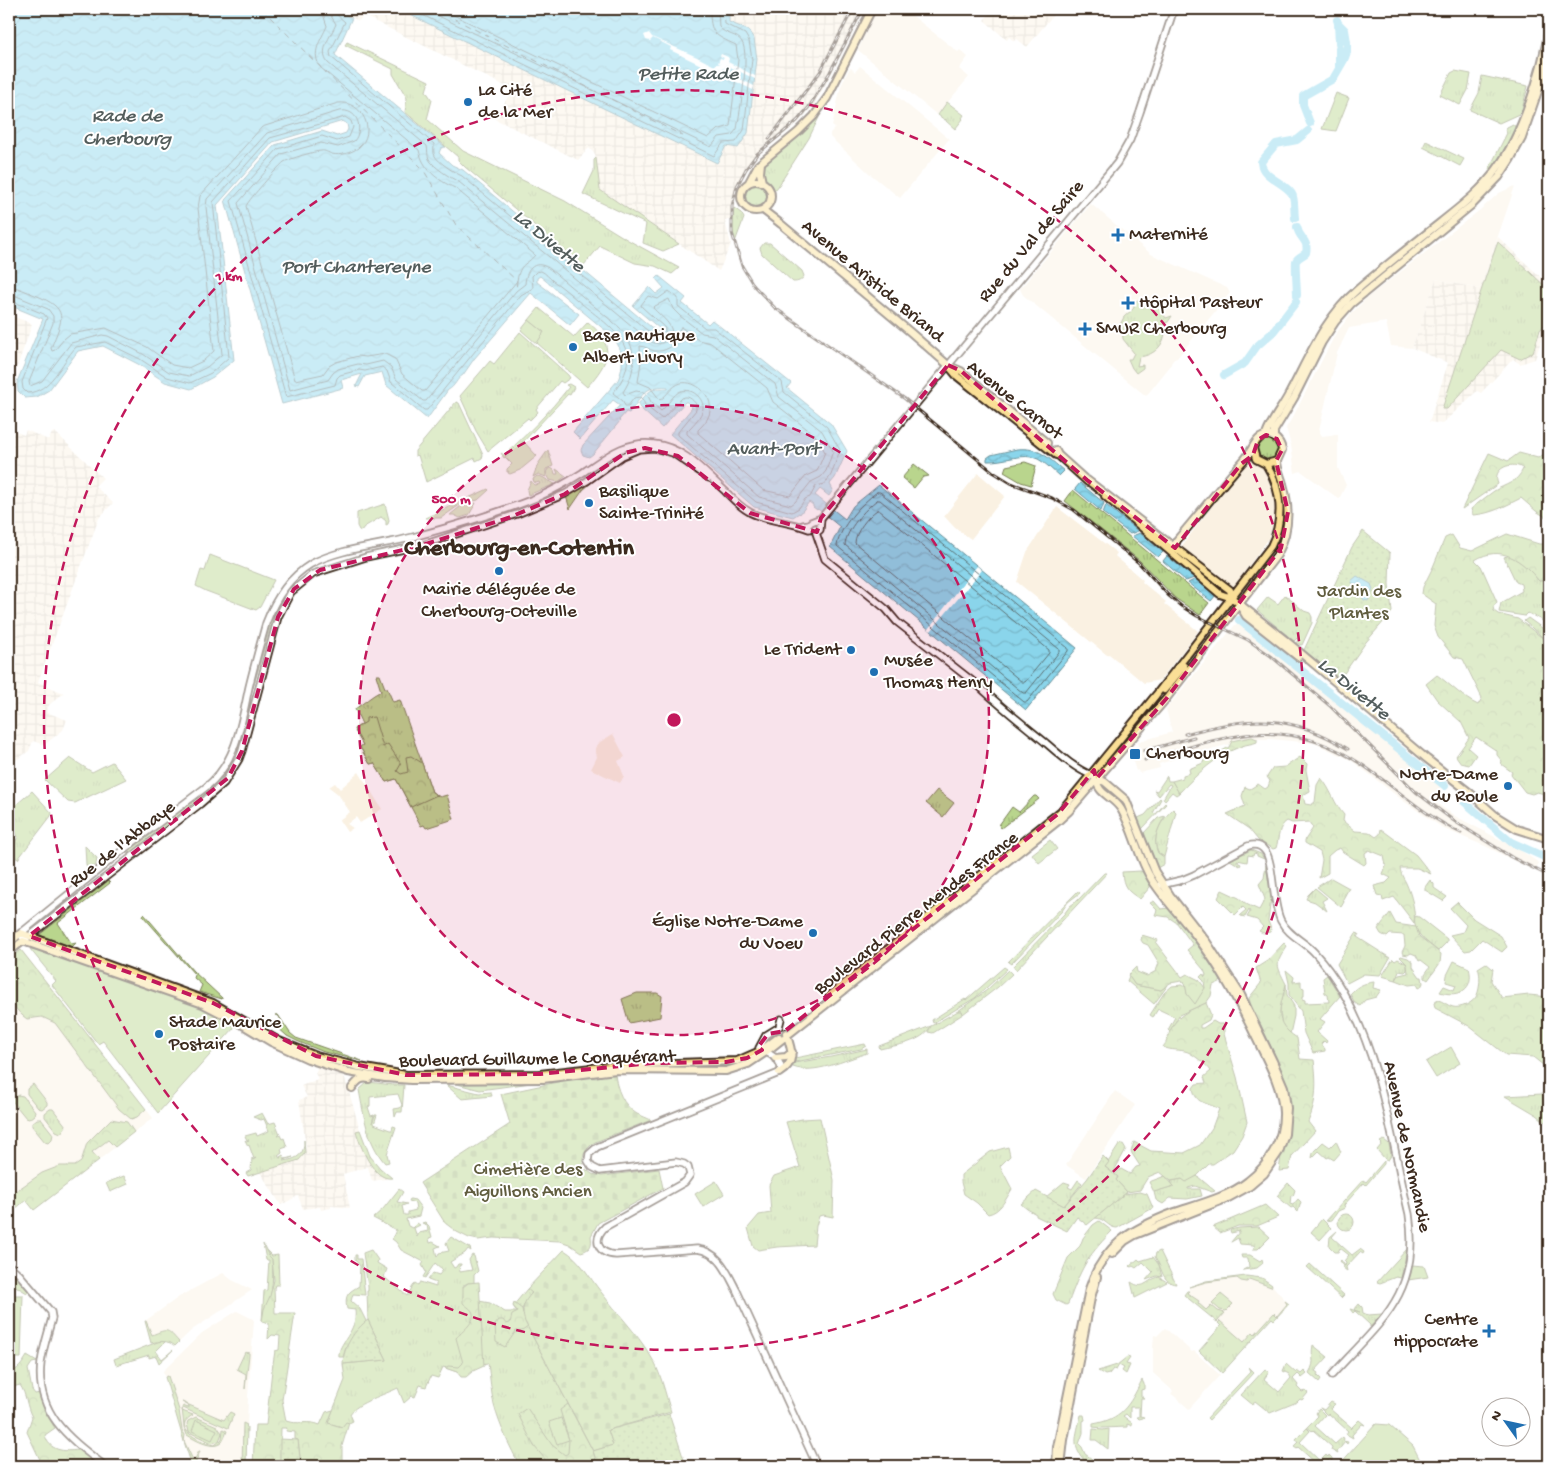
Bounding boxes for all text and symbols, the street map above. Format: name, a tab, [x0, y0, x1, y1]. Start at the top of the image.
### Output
water label: Petite Rade	[638, 64, 739, 87]
place label: La Cité de la Mer	[478, 80, 555, 125]
marker: La Cité de la Mer	[462, 96, 474, 108]
water label: Rade de Cherbourg	[83, 106, 173, 152]
street label: Rue du Val de Saire	[974, 176, 1090, 308]
water label: La Divette	[508, 205, 589, 279]
street label: Avenue Aristide Briand	[796, 216, 949, 350]
place label: Maternité	[1129, 224, 1208, 247]
marker: Maternité	[1111, 228, 1125, 242]
water label: Port Chantereyne	[281, 257, 431, 280]
text: 1 km	[215, 268, 243, 286]
place label: Hôpital Pasteur	[1139, 292, 1264, 315]
marker: Hôpital Pasteur	[1121, 296, 1135, 310]
place label: SMUR Cherbourg	[1096, 318, 1227, 341]
marker: SMUR Cherbourg	[1078, 322, 1092, 336]
place label: Base nautique Albert Livory	[582, 325, 695, 370]
marker: Base nautique Albert Livory	[567, 341, 579, 353]
street label: Avenue Carnot	[961, 356, 1068, 447]
water label: Avant-Port	[727, 439, 823, 462]
place label: Basilique Sainte-Trinité	[598, 481, 704, 526]
text: 500 m	[431, 491, 471, 509]
marker: Basilique Sainte-Trinité	[583, 497, 595, 509]
district label: Cherbourg-en-Cotentin	[404, 535, 634, 564]
marker: Mairie déléguée de Cherbourg-Octeville	[493, 565, 505, 577]
place label: Mairie déléguée de Cherbourg-Octeville	[421, 579, 577, 624]
park label: Jardin des Plantes	[1317, 581, 1402, 626]
place label: Le Trident	[764, 639, 843, 662]
marker: Le Trident	[845, 644, 857, 656]
place label: Musée Thomas Henry	[883, 650, 993, 695]
water label: La Divette	[1312, 654, 1394, 727]
marker: Musée Thomas Henry	[868, 666, 880, 678]
centre of rings	[665, 711, 683, 729]
place label: Cherbourg	[1146, 743, 1230, 766]
marker: Cherbourg	[1128, 747, 1142, 761]
place label: Notre-Dame du Roule	[1399, 764, 1498, 809]
marker: Notre-Dame du Roule	[1502, 780, 1514, 792]
street label: Rue de l'Abbaye	[65, 796, 181, 894]
street label: Boulevard Pierre Mendes France	[810, 827, 1024, 1001]
place label: Église Notre-Dame du Voeu	[652, 911, 803, 956]
marker: Église Notre-Dame du Voeu	[807, 927, 819, 939]
place label: Stade Maurice Postaire	[168, 1012, 282, 1057]
marker: Stade Maurice Postaire	[153, 1028, 165, 1040]
street label: Boulevard Guillaume le Conquérant	[398, 1046, 678, 1074]
street label: Avenue de Normandie	[1377, 1059, 1435, 1235]
park label: Cimetière des Aiguillons Ancien	[464, 1159, 592, 1204]
place label: Centre Hippocrate	[1393, 1309, 1478, 1354]
marker: Centre Hippocrate	[1482, 1324, 1496, 1338]
north arrow	[1480, 1398, 1530, 1448]
text: N	[1488, 1408, 1507, 1425]

